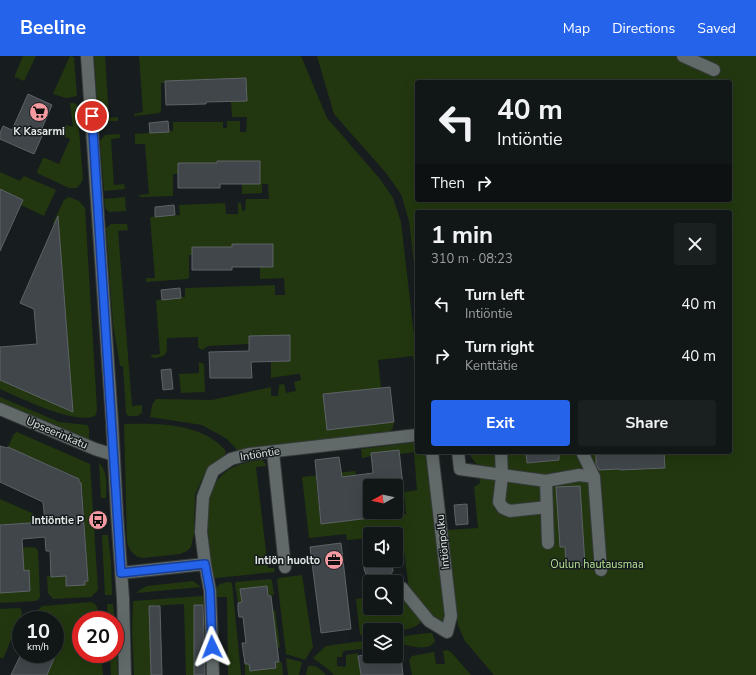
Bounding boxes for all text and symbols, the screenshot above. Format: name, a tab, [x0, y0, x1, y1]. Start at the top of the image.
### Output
text: Beeline	[20, 15, 86, 41]
text: Map	[563, 19, 590, 38]
text: Directions	[612, 19, 675, 38]
text: Saved	[697, 19, 736, 38]
text: 40 m	[497, 91, 563, 129]
icon: left	[431, 96, 483, 148]
pin	[75, 99, 109, 133]
supermarket icon: K Kasarmi	[28, 101, 50, 123]
icon: arrive	[81, 105, 103, 127]
place label: K Kasarmi	[13, 124, 65, 139]
text: Intiöntie	[497, 127, 563, 151]
icon: right	[473, 172, 495, 194]
text: Then	[431, 173, 465, 193]
text: 1 min	[431, 219, 493, 251]
button: close	[674, 223, 716, 265]
text: 310 m · 08:23	[431, 250, 513, 268]
text: Turn left	[465, 285, 524, 305]
icon: left	[431, 293, 453, 315]
text: 40 m	[681, 294, 716, 314]
text: Intiöntie	[465, 305, 512, 323]
text: Turn right	[465, 337, 534, 357]
icon: right	[431, 345, 453, 367]
text: 40 m	[681, 346, 716, 366]
text: Kenttätie	[465, 357, 518, 375]
button: Exit	[431, 400, 570, 446]
button: Share	[578, 400, 716, 446]
street label: Upseerinkatu	[24, 413, 90, 453]
street label: Intiöntie	[239, 443, 281, 465]
north arrow	[363, 479, 403, 519]
map controls	[363, 479, 403, 663]
bus stop icon: Intiöntie P	[87, 509, 109, 531]
place label: Intiöntie P	[32, 513, 84, 528]
street label: Intiönpolku	[433, 514, 453, 570]
button: sound	[363, 527, 403, 567]
office icon: Intiön huolto	[323, 549, 345, 571]
place label: Intiön huolto	[255, 553, 320, 568]
park label: Oulun hautausmaa	[550, 557, 644, 572]
button: search	[363, 575, 403, 615]
speed limit sign: 20	[72, 611, 124, 663]
text: 10	[26, 618, 50, 645]
button: layers	[363, 623, 403, 663]
position arrow	[191, 626, 233, 668]
text: km/h	[27, 640, 49, 654]

